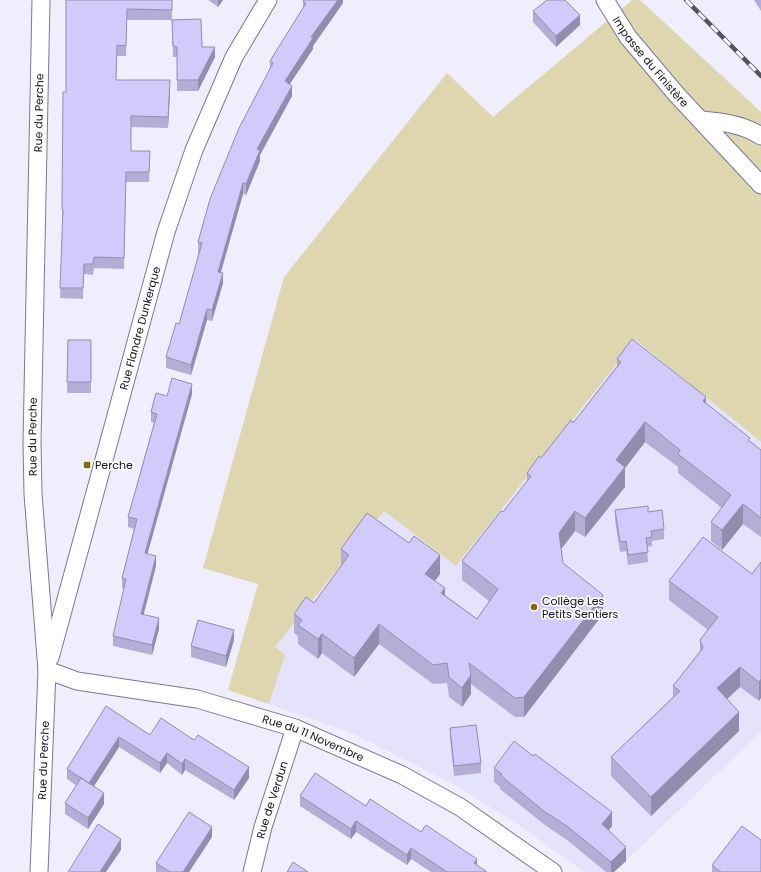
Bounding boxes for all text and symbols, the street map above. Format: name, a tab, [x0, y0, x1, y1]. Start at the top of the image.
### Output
street label: Impasse du Finistère	[609, 13, 693, 111]
street label: Rue du Perche	[30, 73, 48, 152]
street label: Rue Flandre Dunkerque	[115, 264, 164, 392]
street label: Rue du Perche	[24, 397, 41, 476]
place label: Perche	[95, 457, 133, 473]
marker: Perche	[82, 460, 92, 470]
place label: Collège Les Petits Sentiers	[542, 593, 619, 622]
marker: Collège Les Petits Sentiers	[529, 602, 539, 612]
street label: Rue du 11 Novembre	[260, 711, 367, 765]
street label: Rue du Perche	[34, 720, 53, 800]
street label: Rue de Verdun	[252, 759, 292, 840]

